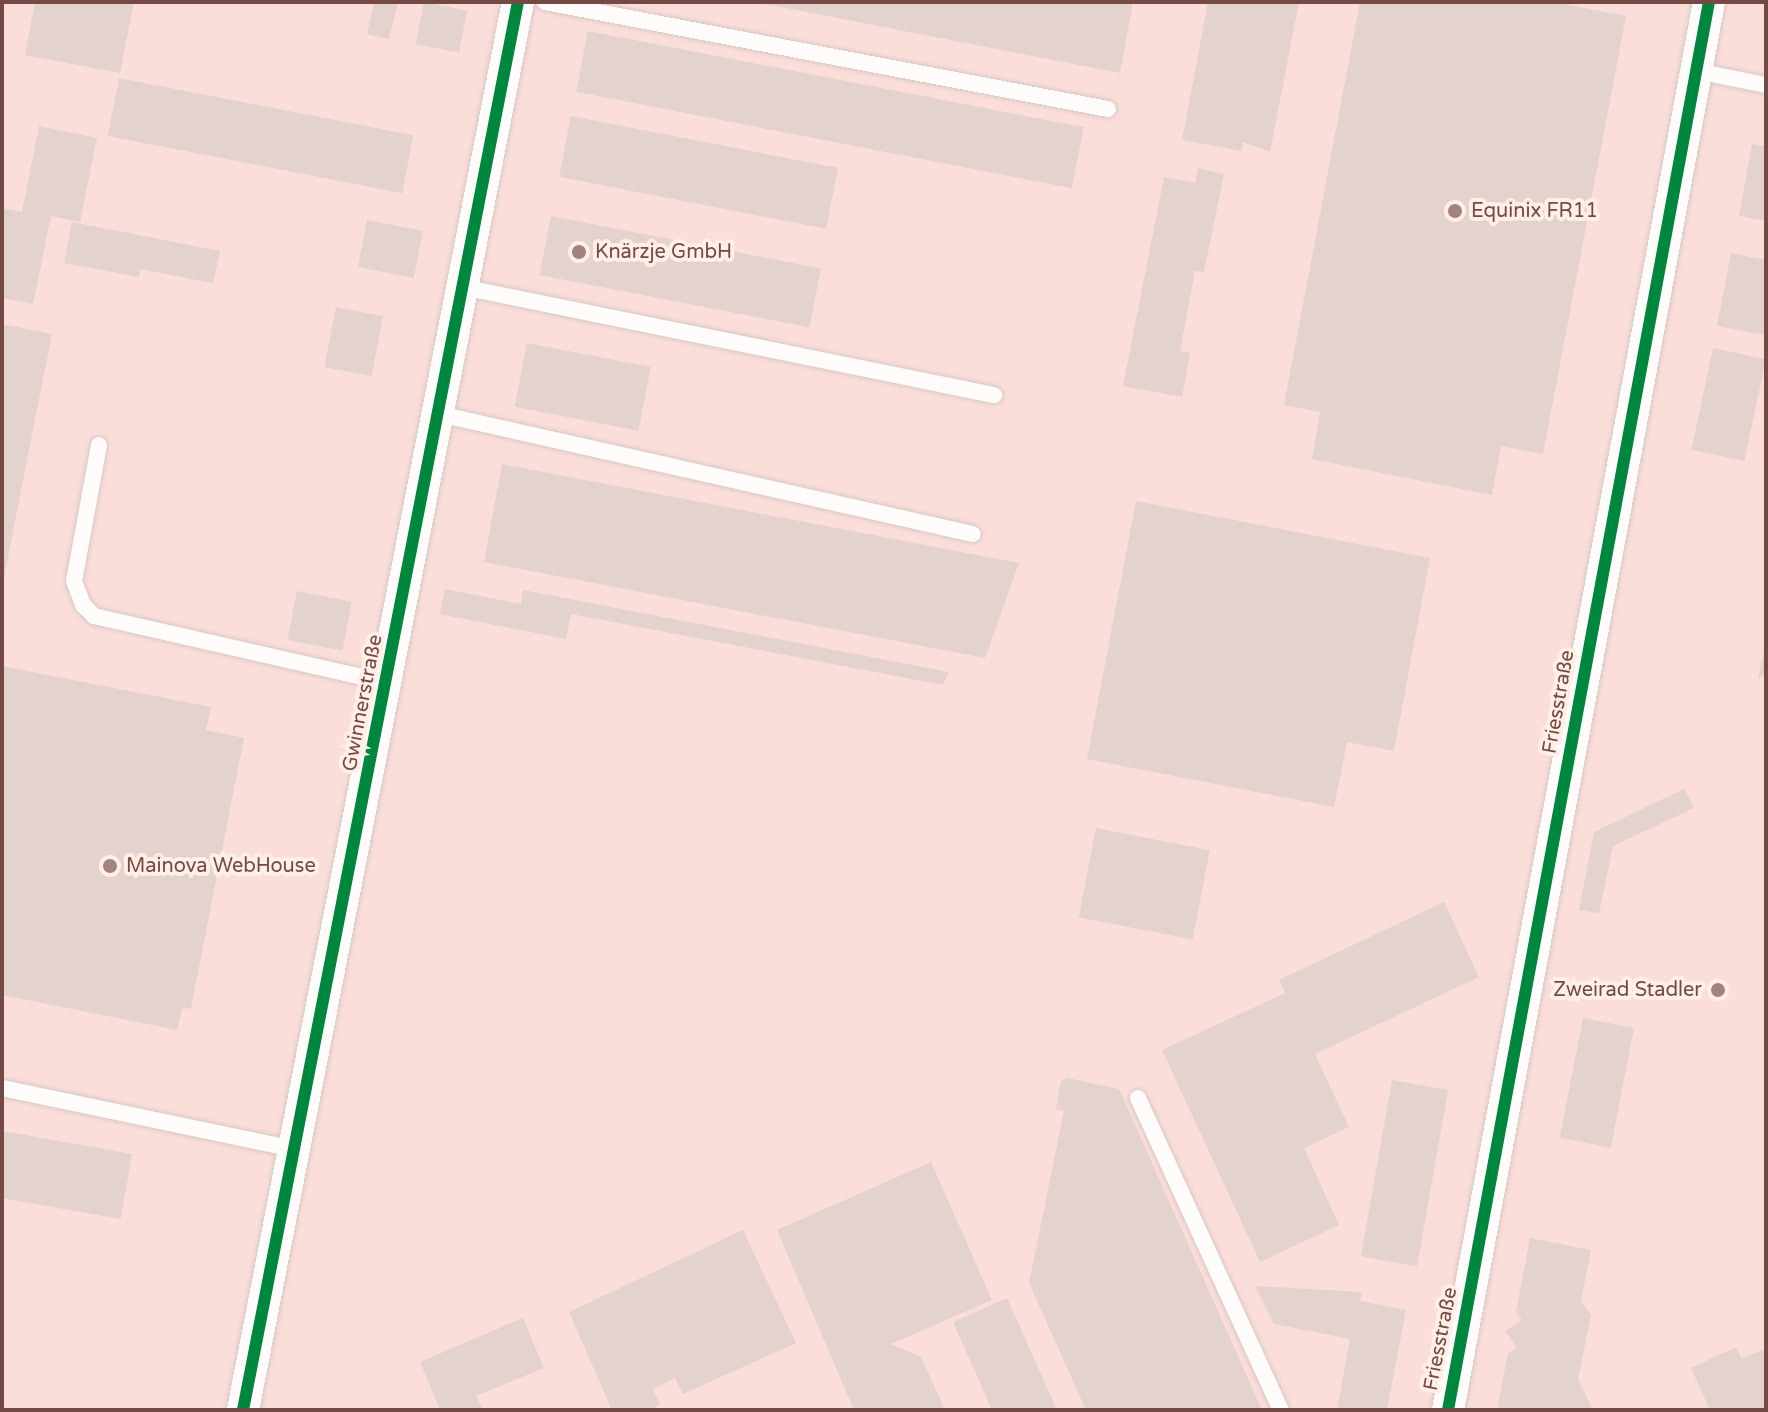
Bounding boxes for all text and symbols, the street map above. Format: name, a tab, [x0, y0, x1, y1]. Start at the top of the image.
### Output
place label: Equinix FR11	[1471, 199, 1598, 223]
marker: Equinix FR11	[1446, 202, 1464, 220]
place label: Knärzje GmbH	[595, 240, 732, 264]
marker: Knärzje GmbH	[570, 243, 588, 261]
street label: Gwinnerstraße	[338, 633, 388, 773]
street label: Friesstraße	[1538, 648, 1580, 756]
place label: Mainova WebHouse	[126, 854, 316, 878]
marker: Mainova WebHouse	[101, 857, 119, 875]
place label: Zweirad Stadler	[1553, 978, 1702, 1002]
marker: Zweirad Stadler	[1709, 981, 1727, 999]
street label: Friesstraße	[1419, 1285, 1463, 1393]

